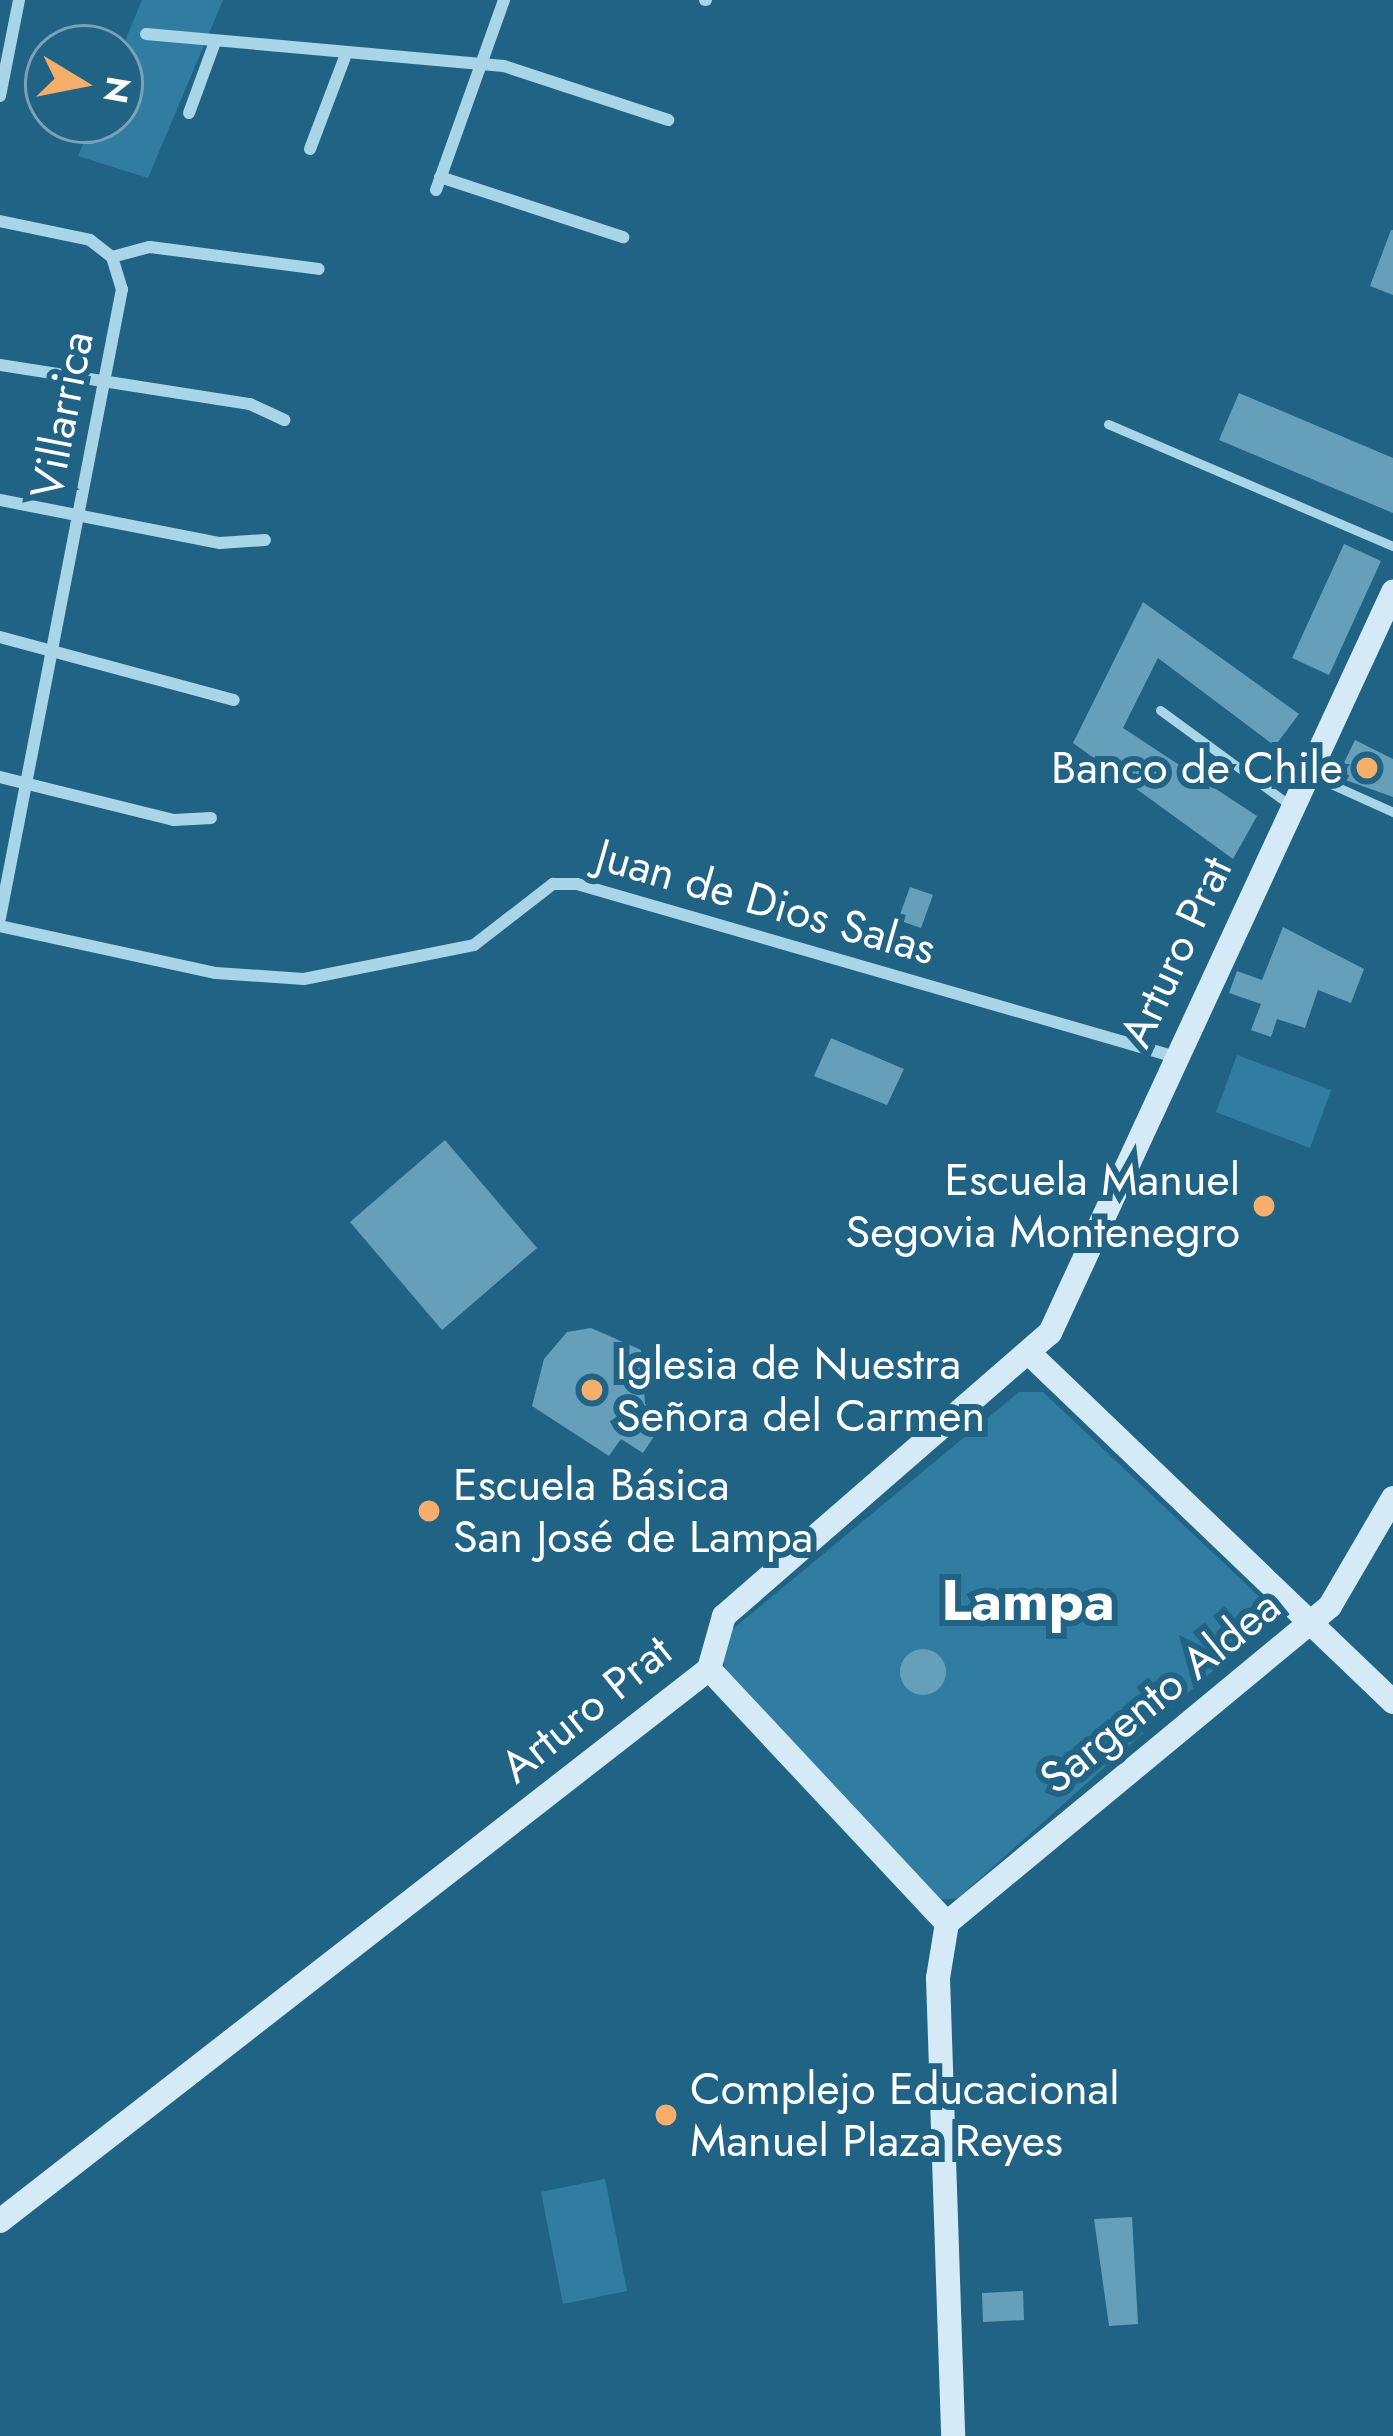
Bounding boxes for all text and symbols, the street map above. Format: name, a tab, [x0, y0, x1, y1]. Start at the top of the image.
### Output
north arrow	[24, 24, 144, 144]
text: N	[92, 73, 142, 107]
street label: Villarrica	[19, 327, 105, 503]
place label: Banco de Chile	[1051, 741, 1343, 795]
marker: Banco de Chile	[1354, 755, 1380, 781]
street label: Juan de Dios Salas	[590, 828, 942, 976]
street label: Arturo Prat	[1108, 848, 1244, 1056]
place label: Escuela Manuel Segovia Montenegro	[846, 1153, 1240, 1259]
marker: Escuela Manuel Segovia Montenegro	[1251, 1193, 1277, 1219]
place label: Iglesia de Nuestra Señora del Carmen	[616, 1337, 985, 1443]
marker: Iglesia de Nuestra Señora del Carmen	[579, 1377, 605, 1403]
place label: Escuela Básica San José de Lampa	[453, 1458, 813, 1564]
marker: Escuela Básica San José de Lampa	[416, 1498, 442, 1524]
district label: Lampa	[941, 1567, 1115, 1635]
street label: Sargento Aldea	[1029, 1579, 1291, 1805]
street label: Arturo Prat	[490, 1624, 682, 1794]
place label: Complejo Educacional Manuel Plaza Reyes	[690, 2062, 1120, 2168]
marker: Complejo Educacional Manuel Plaza Reyes	[653, 2102, 679, 2128]

